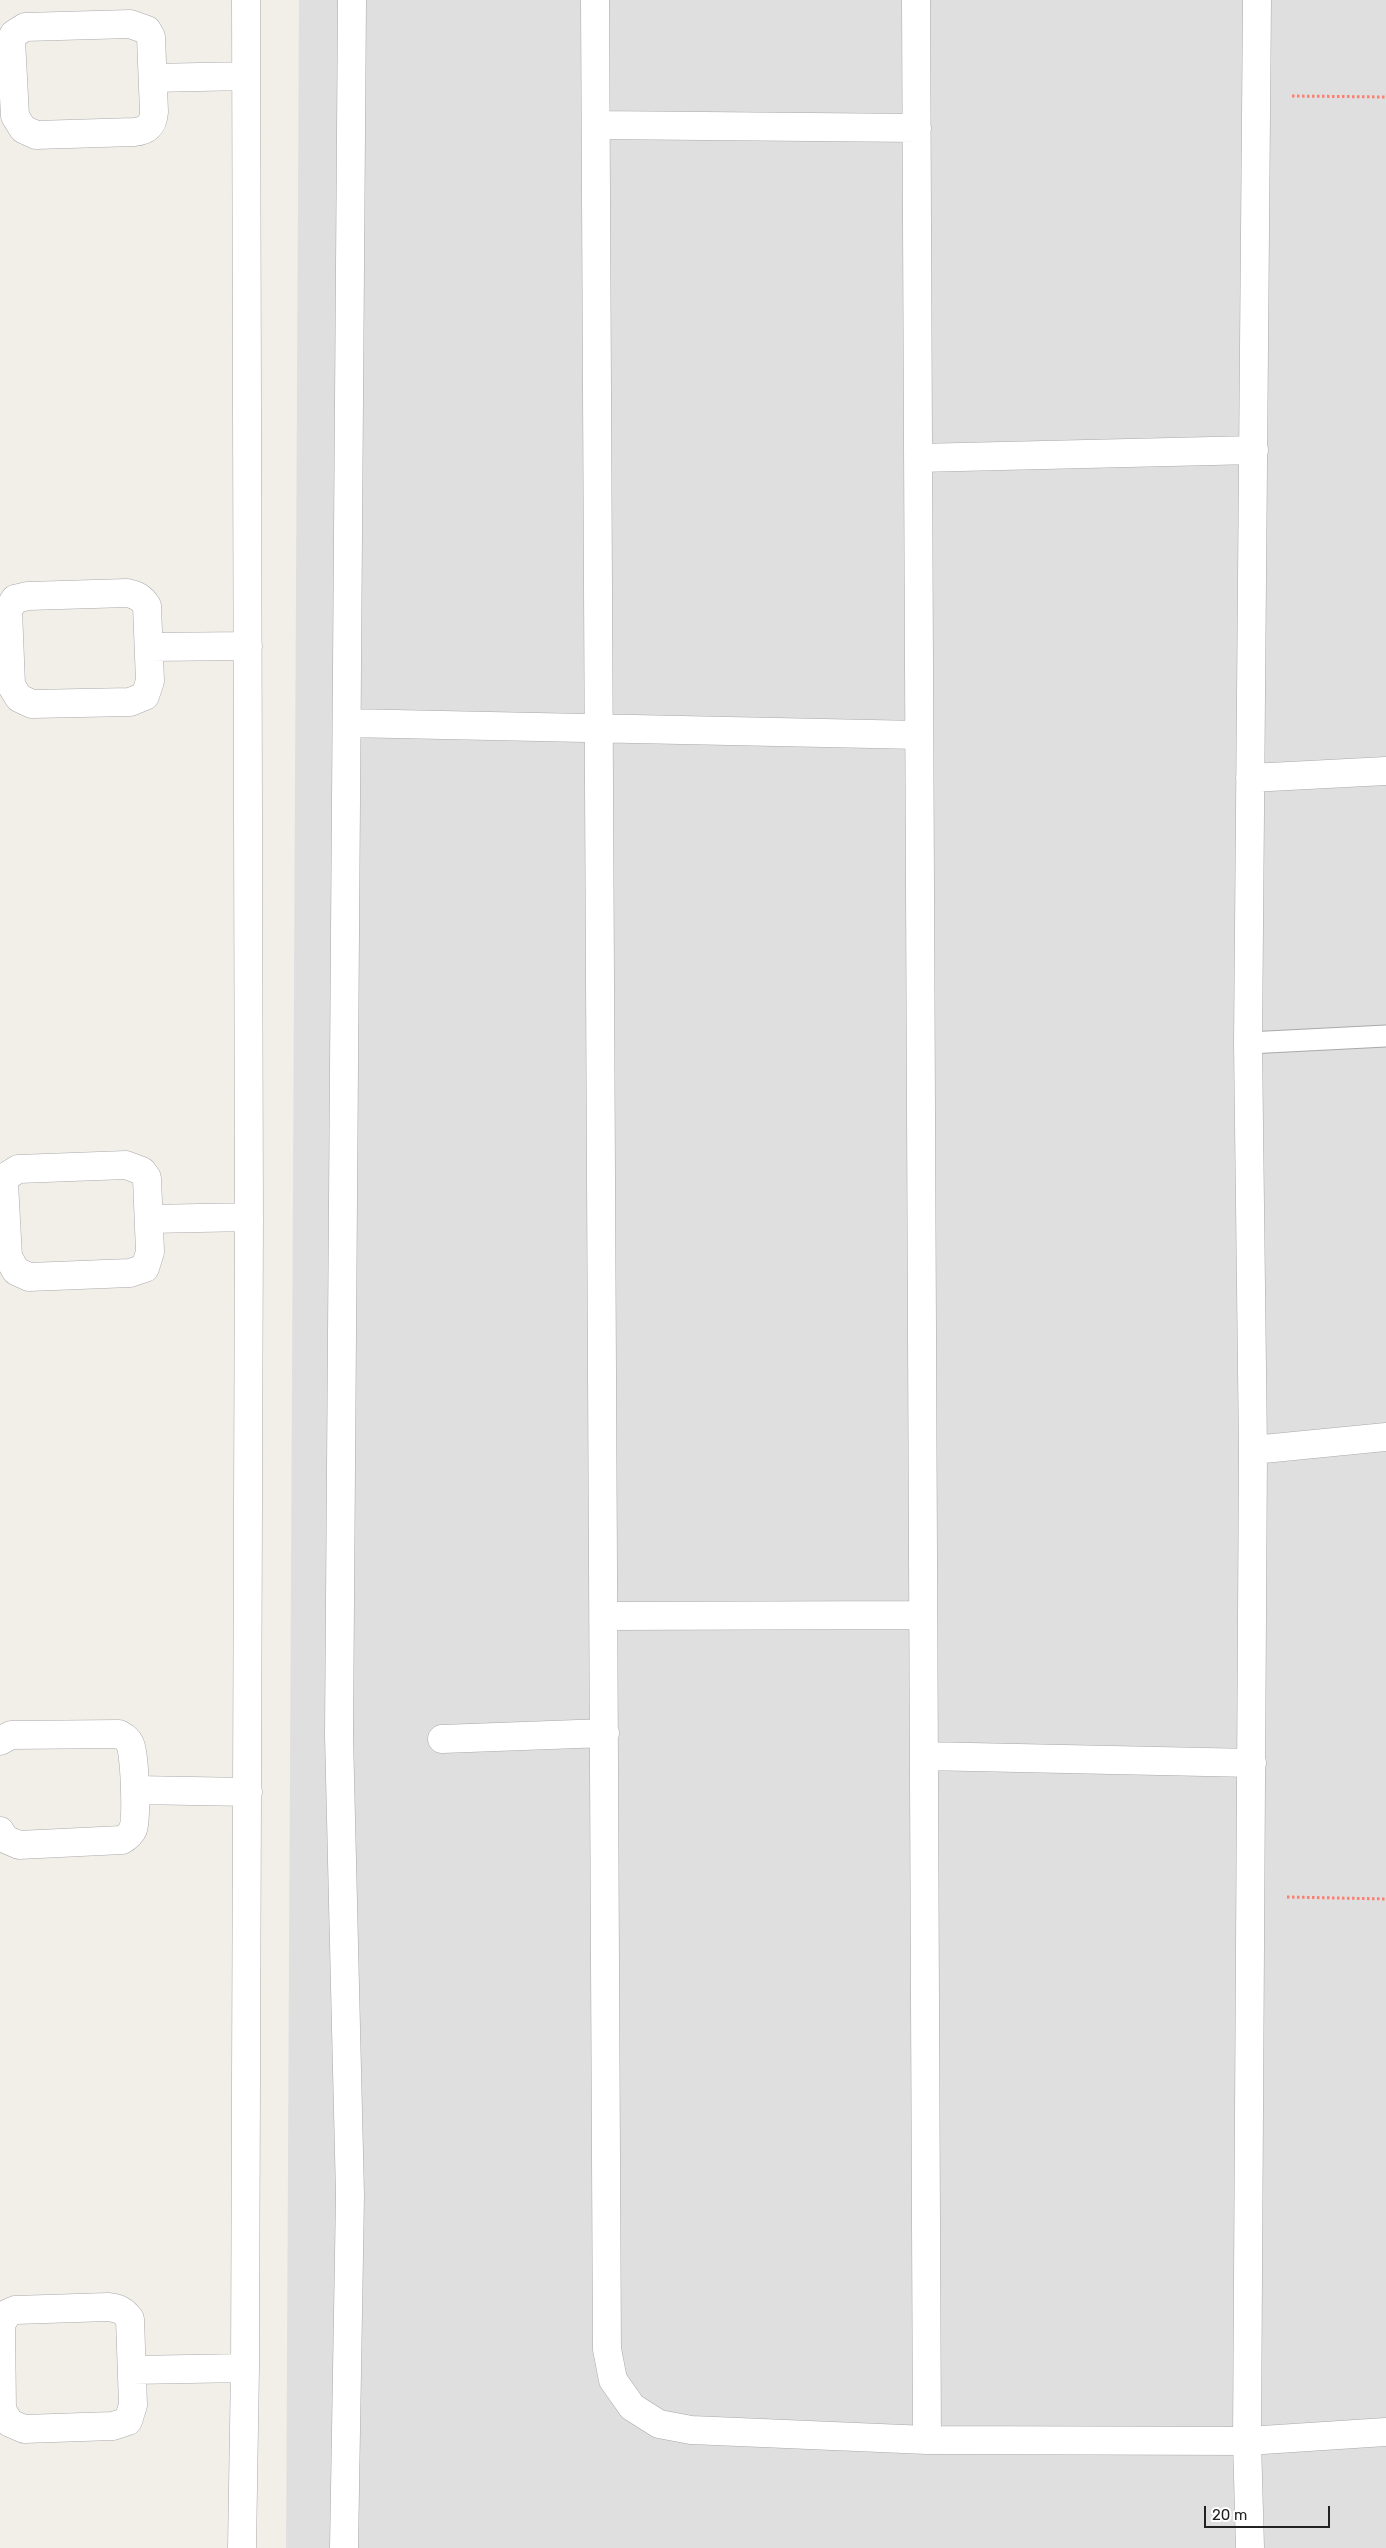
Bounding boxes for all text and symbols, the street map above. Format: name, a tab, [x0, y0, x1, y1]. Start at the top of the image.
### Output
scale bar	[1206, 2496, 1332, 2528]
text: 20 m	[1212, 2506, 1247, 2524]

